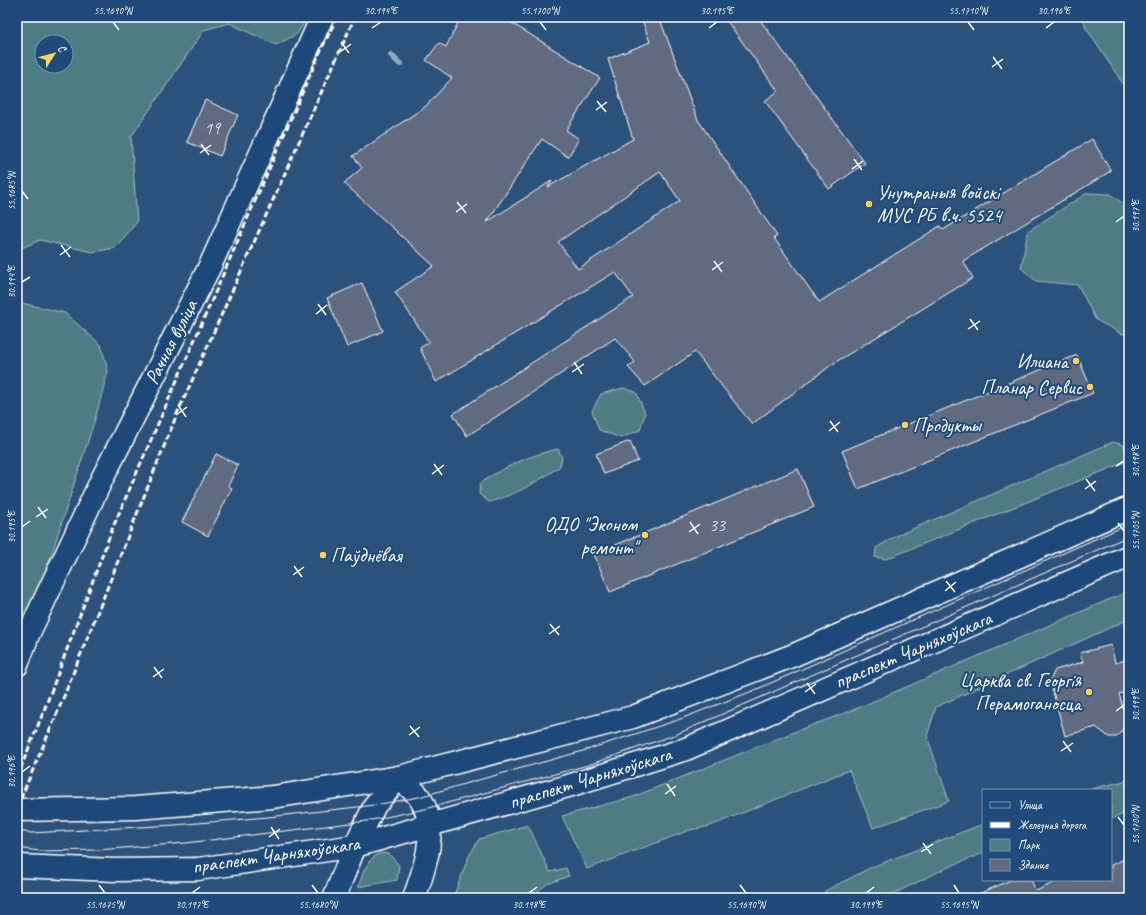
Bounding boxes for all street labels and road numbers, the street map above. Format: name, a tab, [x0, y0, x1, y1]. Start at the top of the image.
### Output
street label: Рачная вуліца	[139, 294, 204, 389]
street label: праспект Чарняхоўскага	[831, 605, 997, 694]
street label: праспект Чарняхоўскага	[506, 741, 676, 815]
street label: праспект Чарняхоўскага	[191, 831, 363, 879]

